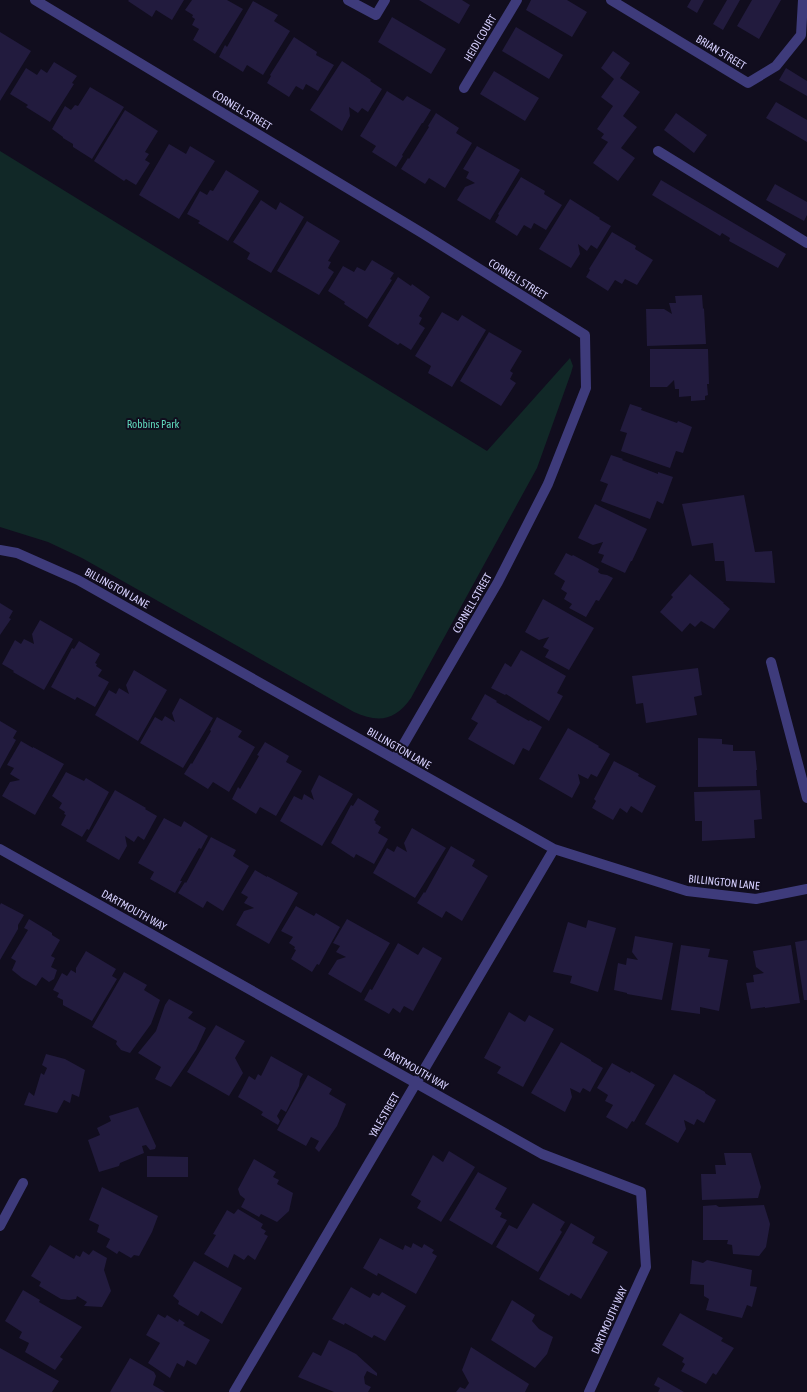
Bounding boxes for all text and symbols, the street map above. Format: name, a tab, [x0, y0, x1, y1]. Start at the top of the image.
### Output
street label: HEIDI COURT	[461, 12, 499, 64]
street label: BRIAN STREET	[694, 32, 748, 72]
street label: CORNELL STREET	[210, 88, 274, 132]
street label: CORNELL STREET	[486, 256, 550, 302]
park label: Robbins Park	[127, 418, 180, 430]
street label: BILLINGTON LANE	[83, 565, 151, 611]
street label: CORNELL STREET	[450, 571, 494, 635]
street label: BILLINGTON LANE	[365, 725, 433, 771]
street label: BILLINGTON LANE	[688, 872, 760, 892]
street label: DARTMOUTH WAY	[99, 887, 169, 933]
street label: DARTMOUTH WAY	[382, 1046, 450, 1092]
street label: YALE STREET	[366, 1090, 402, 1139]
street label: DARTMOUTH WAY	[589, 1284, 629, 1356]

